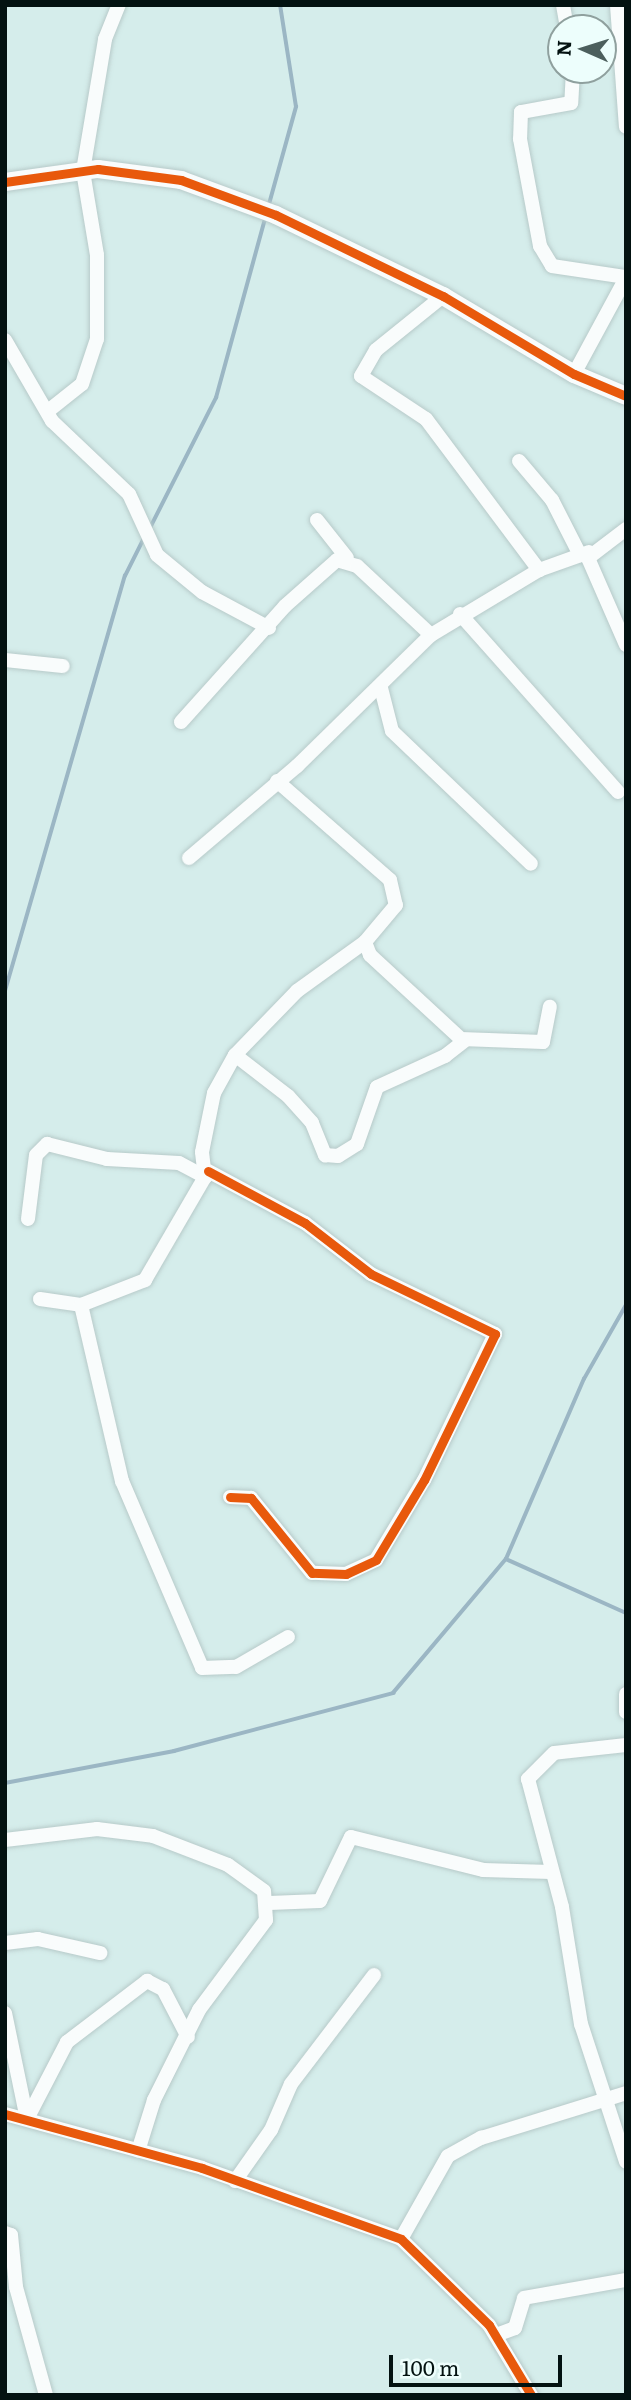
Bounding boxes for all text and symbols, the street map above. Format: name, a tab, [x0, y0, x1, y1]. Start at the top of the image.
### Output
north arrow	[547, 14, 617, 84]
text: N	[549, 39, 577, 57]
scale bar	[393, 2340, 566, 2384]
text: 100 m	[402, 2351, 459, 2382]

